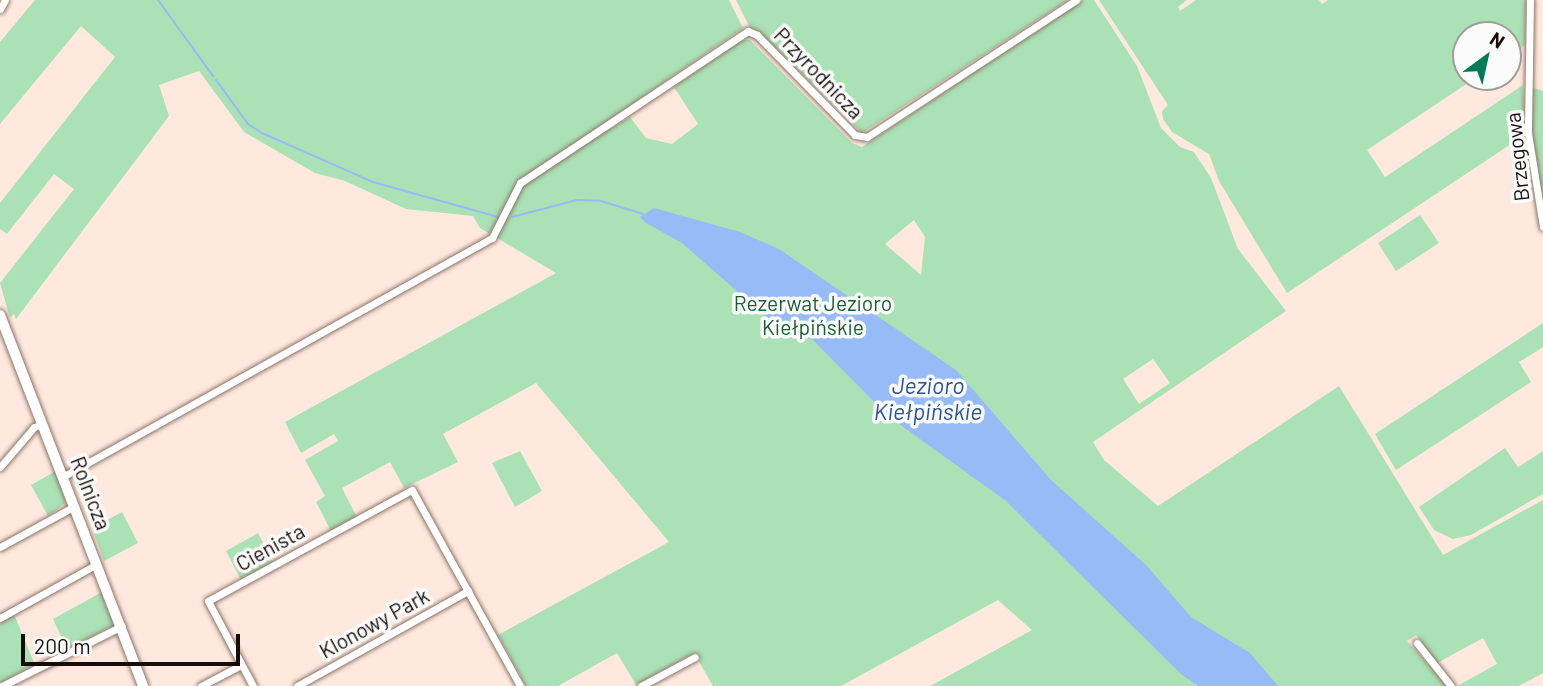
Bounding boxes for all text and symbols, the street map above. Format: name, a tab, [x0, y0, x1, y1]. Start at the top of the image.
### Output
north arrow	[1452, 21, 1522, 91]
street label: Przyrodnicza	[769, 22, 869, 124]
text: N	[1486, 27, 1509, 53]
street label: Brzegowa	[1500, 111, 1534, 203]
park label: Rezerwat Jezioro Kiełpińskie	[734, 290, 892, 340]
water label: Jezioro Kiełpińskie	[874, 371, 982, 425]
street label: Rolnicza	[65, 453, 117, 533]
street label: Cienista	[231, 518, 309, 576]
street label: Klonowy Park	[315, 583, 433, 663]
scale bar	[24, 620, 243, 664]
text: 200 m	[34, 633, 91, 658]

